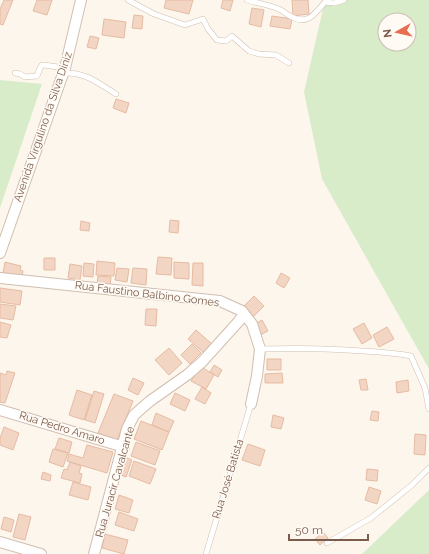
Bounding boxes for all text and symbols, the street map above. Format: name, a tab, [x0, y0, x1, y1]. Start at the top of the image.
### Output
north arrow	[377, 12, 417, 52]
text: N	[381, 28, 395, 38]
street label: Avenida Virgulino da Silva Diniz	[11, 50, 75, 204]
street label: Rua Faustino Balbino Gomes	[74, 279, 220, 309]
street label: Rua Pedro Amaro	[18, 409, 107, 447]
street label: Rua Juracir Cavalcante	[93, 424, 137, 539]
street label: Rua José Batista	[210, 438, 246, 520]
scale bar	[289, 516, 368, 542]
text: 50 m	[295, 523, 323, 537]

